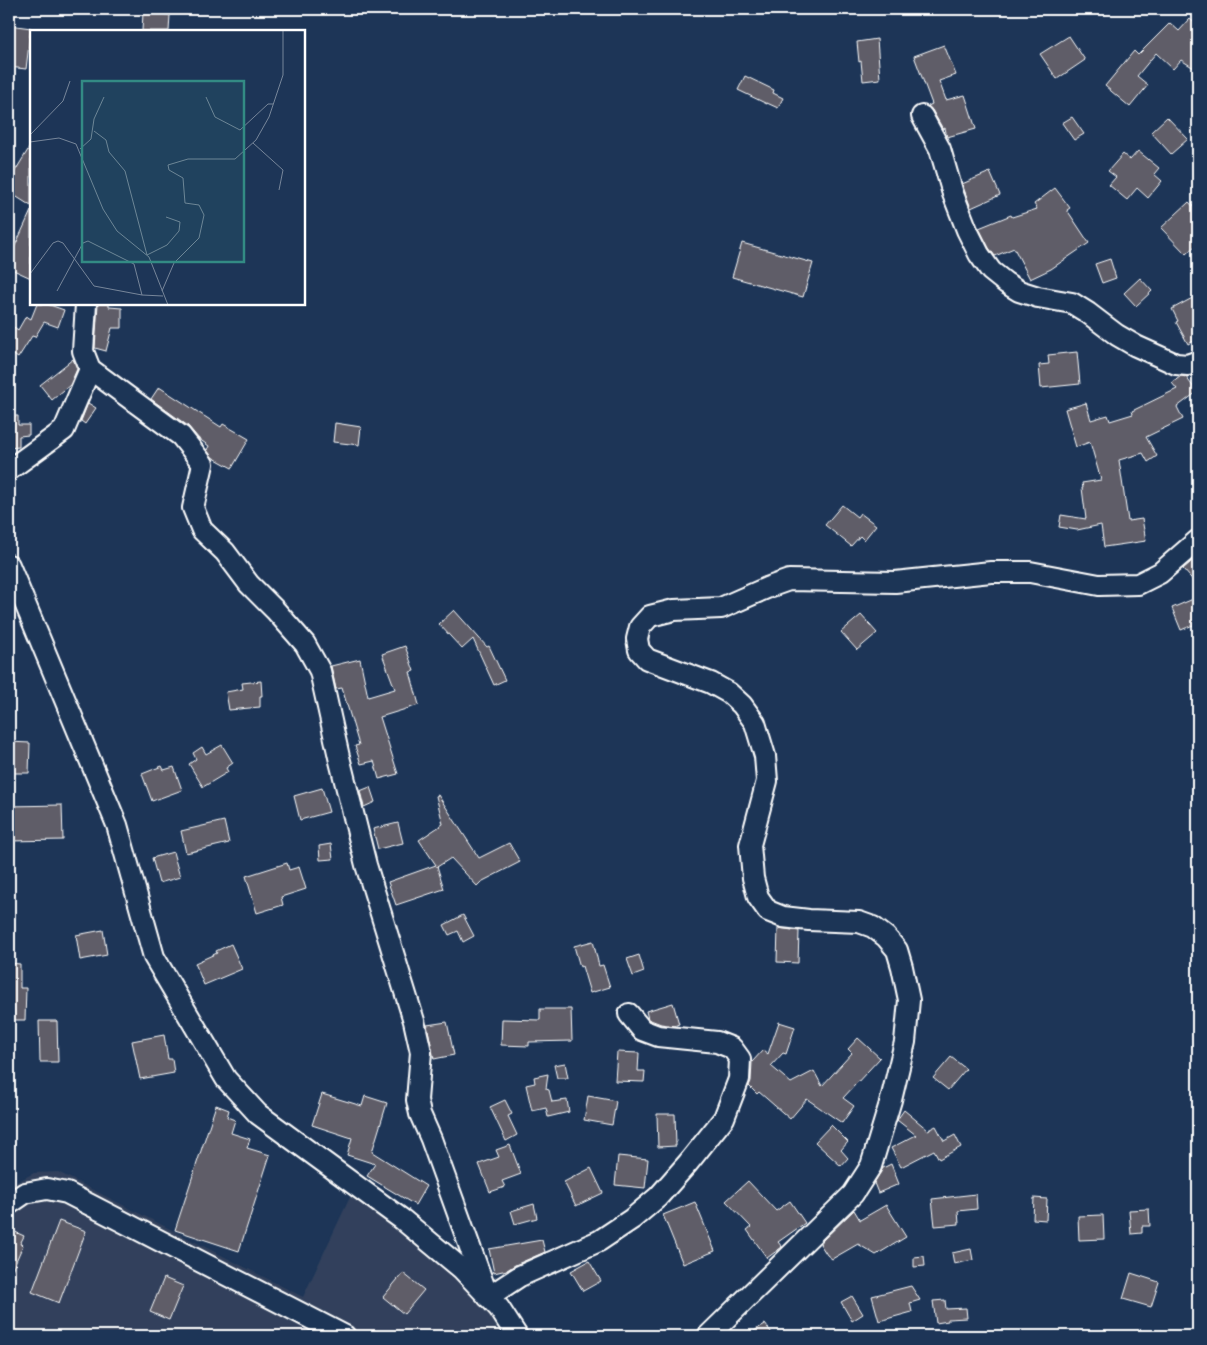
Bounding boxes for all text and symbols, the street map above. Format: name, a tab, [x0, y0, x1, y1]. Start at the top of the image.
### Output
inset map	[30, 30, 305, 305]

